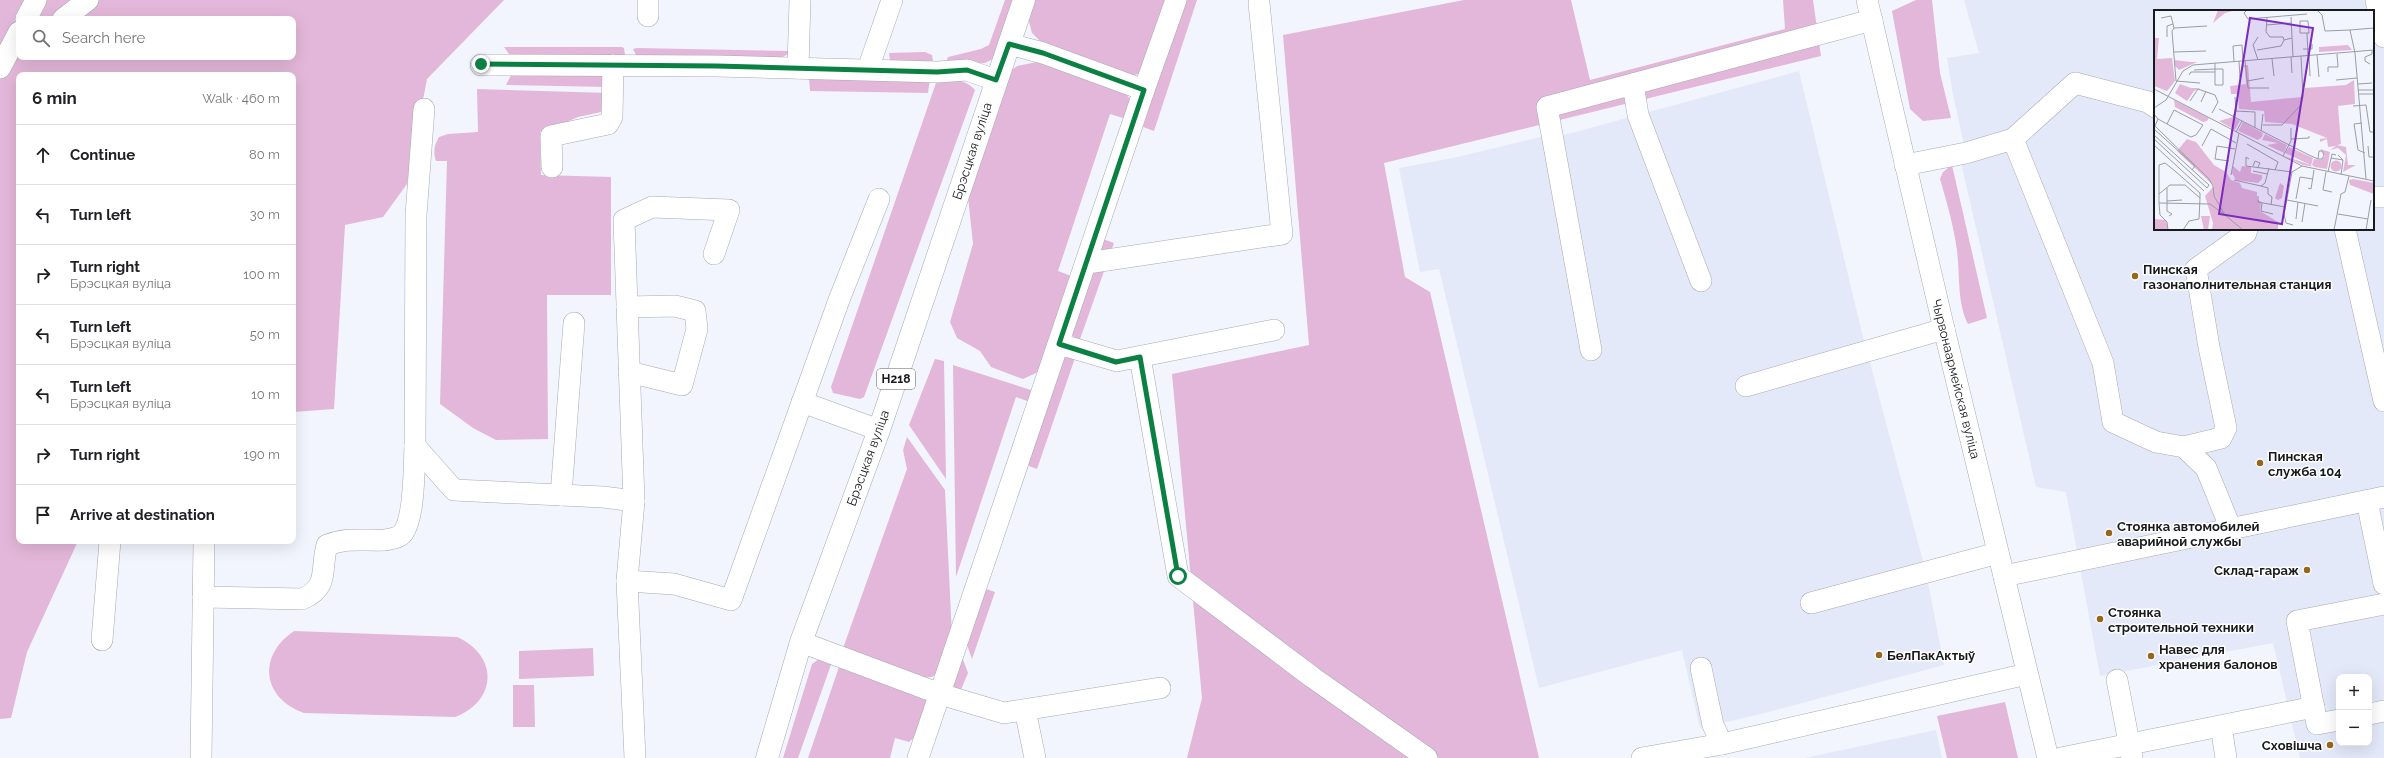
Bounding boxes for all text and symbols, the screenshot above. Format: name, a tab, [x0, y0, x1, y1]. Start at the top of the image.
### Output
inset map	[2154, 10, 2374, 230]
search box	[16, 16, 296, 60]
icon: search	[30, 27, 52, 49]
text: Search here	[62, 29, 145, 47]
route end	[472, 55, 490, 73]
text: 6 min	[32, 88, 77, 108]
text: Walk · 460 m	[202, 91, 280, 106]
street label: Брэсцкая вуліца	[949, 101, 995, 201]
icon: ahead	[32, 144, 54, 166]
text: Continue	[70, 146, 135, 164]
text: 80 m	[249, 147, 280, 162]
icon: left	[32, 204, 54, 226]
text: Turn left	[70, 206, 131, 224]
text: 30 m	[250, 207, 280, 222]
text: Turn right	[70, 258, 140, 276]
place label: Пинская газонаполнительная станция	[2143, 262, 2332, 292]
icon: right	[32, 264, 54, 286]
text: 100 m	[243, 267, 280, 282]
marker: Пинская газонаполнительная станция	[2130, 271, 2140, 281]
text: Брэсцкая вуліца	[70, 276, 171, 291]
street label: Чырвонаармейская вуліца	[1929, 298, 1983, 460]
text: Turn left	[70, 318, 131, 336]
icon: left	[32, 324, 54, 346]
text: 50 m	[250, 327, 280, 342]
text: Брэсцкая вуліца	[70, 336, 171, 351]
road number: Н218	[877, 369, 915, 389]
text: Turn left	[70, 378, 131, 396]
icon: left	[32, 384, 54, 406]
text: 10 m	[251, 387, 280, 402]
text: Брэсцкая вуліца	[70, 396, 171, 411]
street label: Брэсцкая вуліца	[844, 408, 892, 508]
icon: right	[32, 444, 54, 466]
text: Turn right	[70, 446, 140, 464]
text: 190 m	[244, 447, 280, 462]
place label: Пинская служба 104	[2268, 449, 2342, 479]
marker: Пинская служба 104	[2255, 458, 2265, 468]
icon: arrive	[32, 504, 54, 526]
text: Arrive at destination	[70, 506, 215, 524]
place label: Стоянка автомобилей аварийной службы	[2117, 519, 2259, 549]
marker: Стоянка автомобилей аварийной службы	[2104, 528, 2114, 538]
place label: Склад-гараж	[2214, 563, 2299, 578]
marker: Склад-гараж	[2302, 565, 2312, 575]
route start	[1169, 567, 1187, 585]
place label: Стоянка строительной техники	[2108, 605, 2254, 635]
marker: Стоянка строительной техники	[2095, 614, 2105, 624]
place label: Навес для хранения балонов	[2159, 642, 2278, 672]
place label: БелПакАктыў	[1887, 648, 1975, 663]
marker: БелПакАктыў	[1874, 650, 1884, 660]
marker: Навес для хранения балонов	[2146, 651, 2156, 661]
map controls	[2336, 674, 2372, 746]
button: +	[2336, 674, 2372, 710]
button: −	[2336, 710, 2372, 746]
place label: Сховішча	[2262, 738, 2323, 753]
marker: Сховішча	[2325, 740, 2335, 750]

